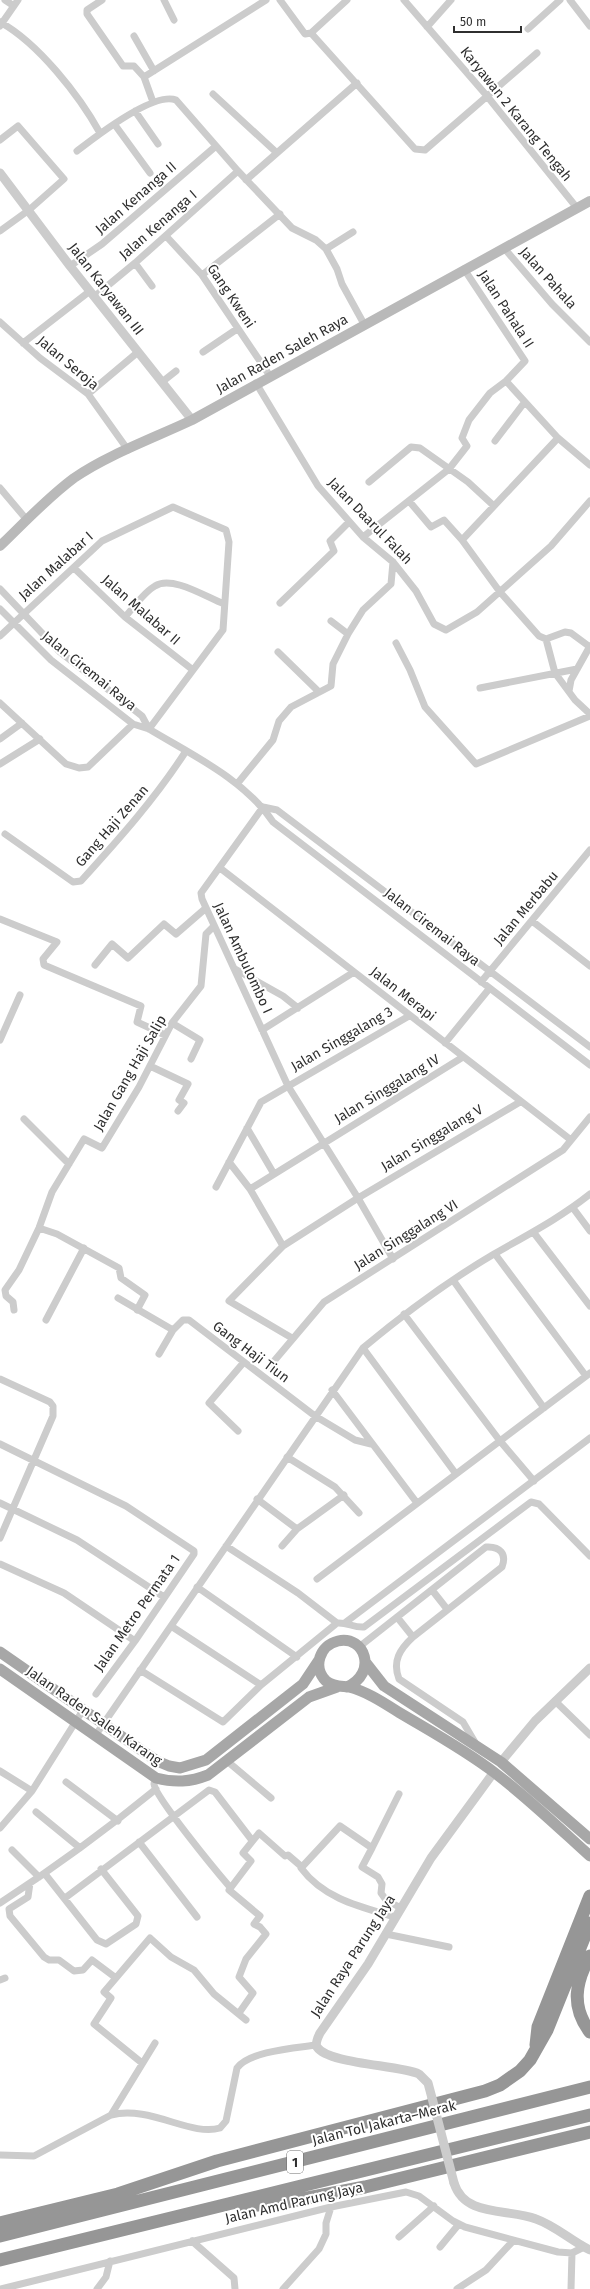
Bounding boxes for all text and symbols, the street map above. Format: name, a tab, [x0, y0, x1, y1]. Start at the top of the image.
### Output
scale bar	[454, 8, 521, 34]
text: 50 m	[460, 15, 486, 29]
street label: Karyawan 2 Karang Tengah	[457, 43, 575, 185]
street label: Jalan Kenanga II	[92, 158, 180, 238]
street label: Jalan Kenanga I	[116, 187, 200, 263]
street label: Jalan Karyawan III	[65, 239, 147, 339]
street label: Jalan Pahala	[516, 243, 580, 313]
street label: Gang Kweni	[203, 261, 259, 331]
street label: Jalan Pahala II	[474, 267, 538, 351]
street label: Jalan Raden Saleh Raya	[213, 311, 351, 397]
street label: Jalan Seroja	[34, 332, 102, 394]
street label: Jalan Daarul Falah	[324, 474, 416, 568]
street label: Jalan Malabar I	[15, 528, 97, 604]
street label: Jalan Malabar II	[98, 571, 184, 649]
street label: Jalan Ciremai Raya	[38, 628, 140, 714]
street label: Gang Haji Zenan	[72, 782, 152, 870]
street label: Jalan Merbabu	[490, 867, 562, 949]
street label: Jalan Ciremai Raya	[381, 884, 483, 970]
street label: Jalan Ambulombo I	[210, 900, 276, 1016]
street label: Jalan Merapi	[367, 963, 439, 1025]
street label: Jalan Singgalang 3	[288, 1003, 396, 1075]
street label: Jalan Gang Haji Salip	[90, 1012, 170, 1134]
street label: Jalan Singgalang IV	[331, 1051, 443, 1127]
street label: Jalan Singgalang V	[378, 1101, 486, 1175]
street label: Jalan Singgalang VI	[351, 1196, 461, 1274]
street label: Gang Haji Tiun	[209, 1318, 293, 1386]
street label: Jalan Metro Permata 1	[90, 1551, 184, 1675]
street label: Jalan Raden Saleh Karang	[23, 1663, 166, 1770]
street label: Jalan Raya Parung Jaya	[307, 1892, 399, 2020]
street label: Jalan Tol Jakarta–Merak	[310, 2097, 458, 2149]
road number: 1	[287, 2151, 303, 2173]
street label: Jalan Amd Parung Jaya	[223, 2179, 365, 2227]

